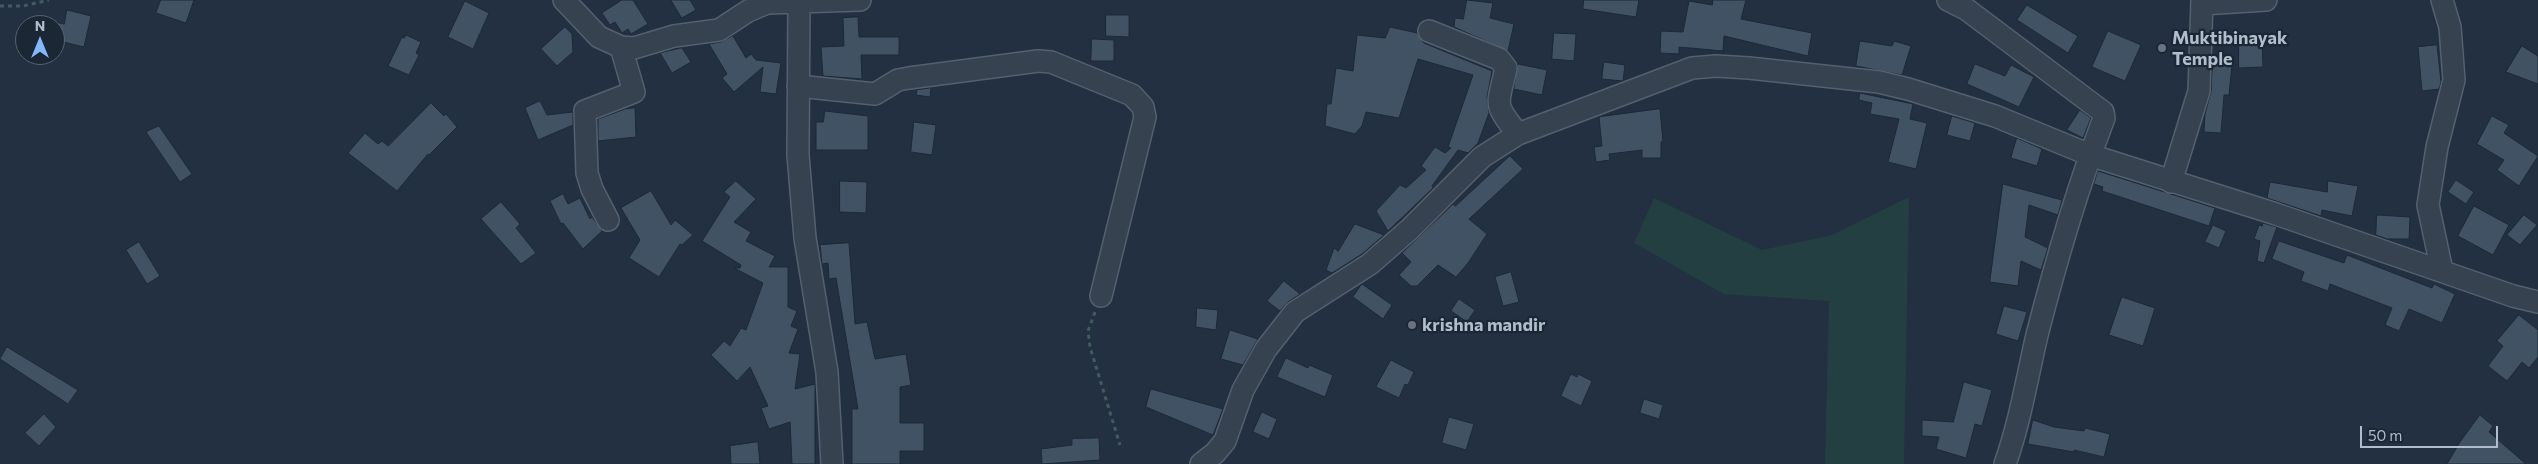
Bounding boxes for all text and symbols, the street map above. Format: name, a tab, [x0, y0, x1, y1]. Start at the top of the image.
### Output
north arrow	[15, 15, 65, 65]
text: N	[35, 17, 45, 34]
place label: Muktibinayak Temple	[2172, 27, 2287, 70]
marker: Muktibinayak Temple	[2156, 42, 2168, 54]
place label: krishna mandir	[1422, 314, 1545, 336]
marker: krishna mandir	[1406, 319, 1418, 331]
scale bar	[2363, 416, 2500, 448]
text: 50 m	[2368, 426, 2402, 444]

